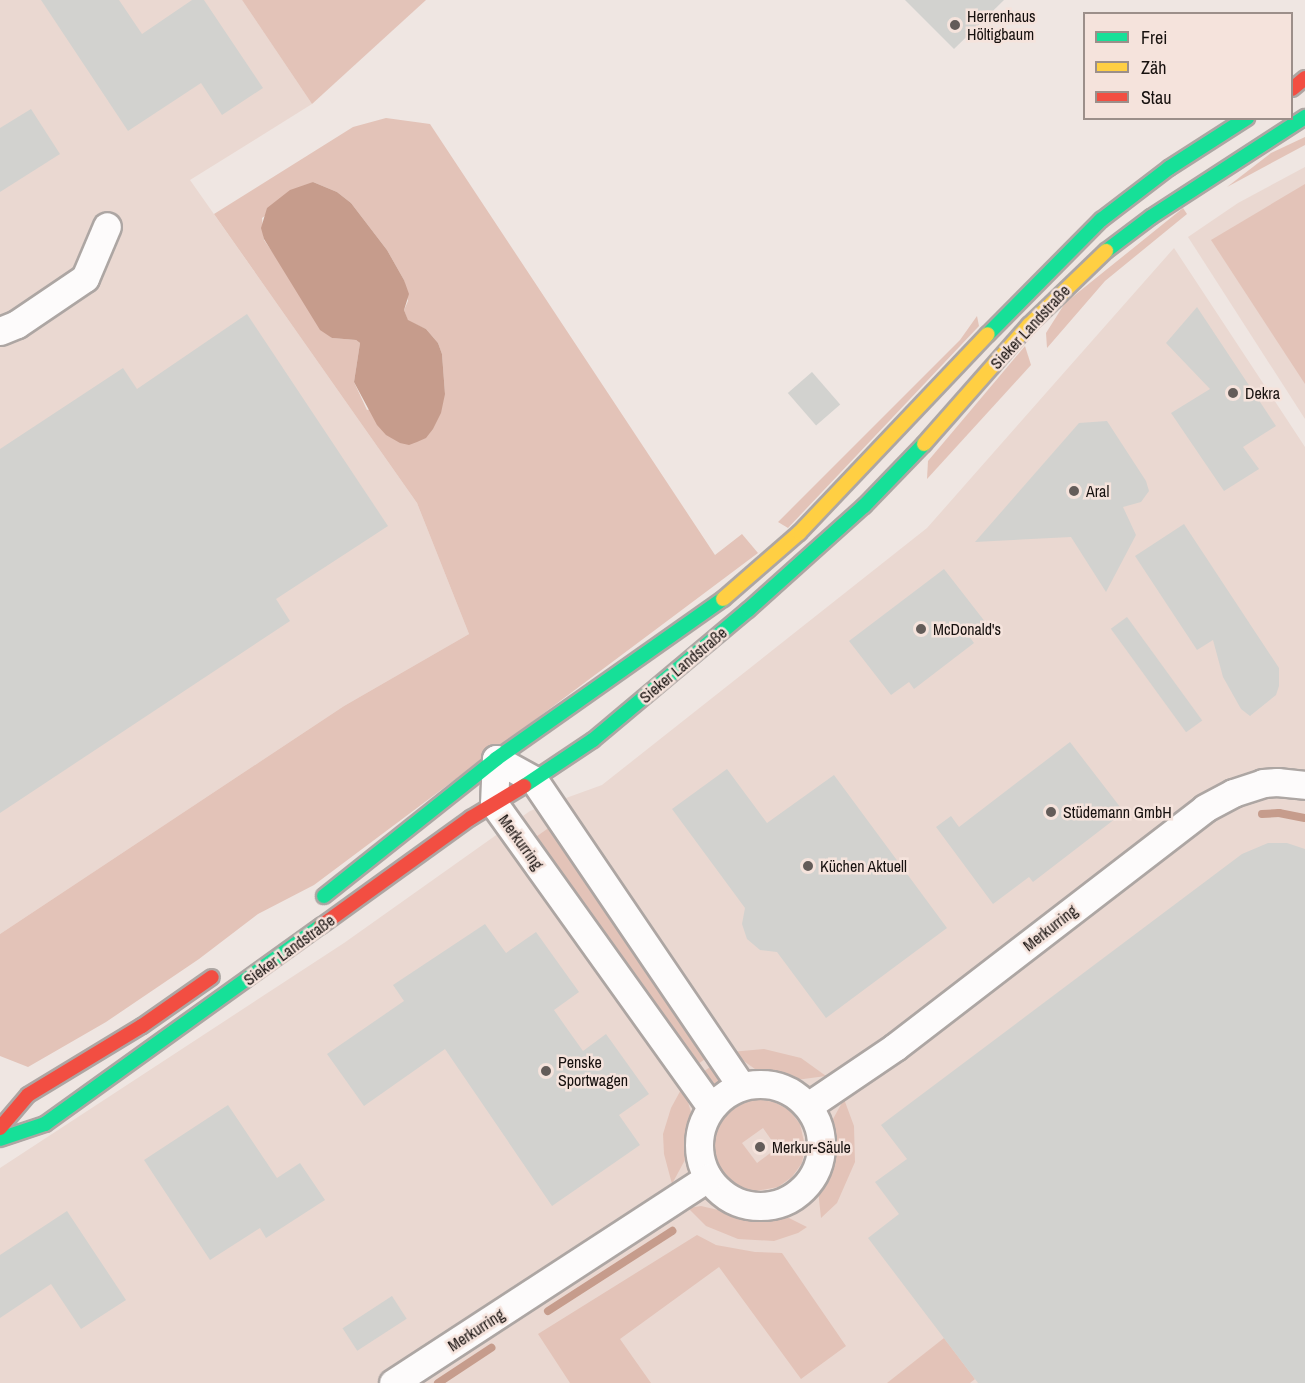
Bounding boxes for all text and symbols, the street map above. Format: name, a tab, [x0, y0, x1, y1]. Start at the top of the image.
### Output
place label: Herrenhaus Höltigbaum	[967, 6, 1036, 44]
legend	[1083, 12, 1293, 120]
marker: Herrenhaus Höltigbaum	[948, 18, 962, 32]
text: Frei	[1141, 25, 1167, 50]
text: Zäh	[1141, 55, 1166, 80]
text: Stau	[1141, 85, 1171, 110]
street label: Sieker Landstraße	[986, 281, 1074, 373]
place label: Dekra	[1245, 383, 1280, 403]
marker: Dekra	[1226, 386, 1240, 400]
place label: Aral	[1086, 481, 1109, 501]
marker: Aral	[1067, 484, 1081, 498]
place label: McDonald's	[933, 619, 1001, 639]
marker: McDonald's	[914, 622, 928, 636]
street label: Sieker Landstraße	[635, 623, 731, 707]
place label: Stüdemann GmbH	[1063, 802, 1172, 822]
marker: Stüdemann GmbH	[1044, 805, 1058, 819]
street label: Merkurring	[495, 811, 547, 873]
place label: Küchen Aktuell	[820, 856, 908, 876]
marker: Küchen Aktuell	[801, 859, 815, 873]
street label: Merkurring	[1019, 901, 1081, 955]
street label: Sieker Landstraße	[240, 911, 338, 989]
place label: Penske Sportwagen	[558, 1052, 628, 1090]
marker: Penske Sportwagen	[539, 1064, 553, 1078]
place label: Merkur-Säule	[772, 1137, 851, 1157]
marker: Merkur-Säule	[753, 1140, 767, 1154]
street label: Merkurring	[444, 1305, 508, 1355]

